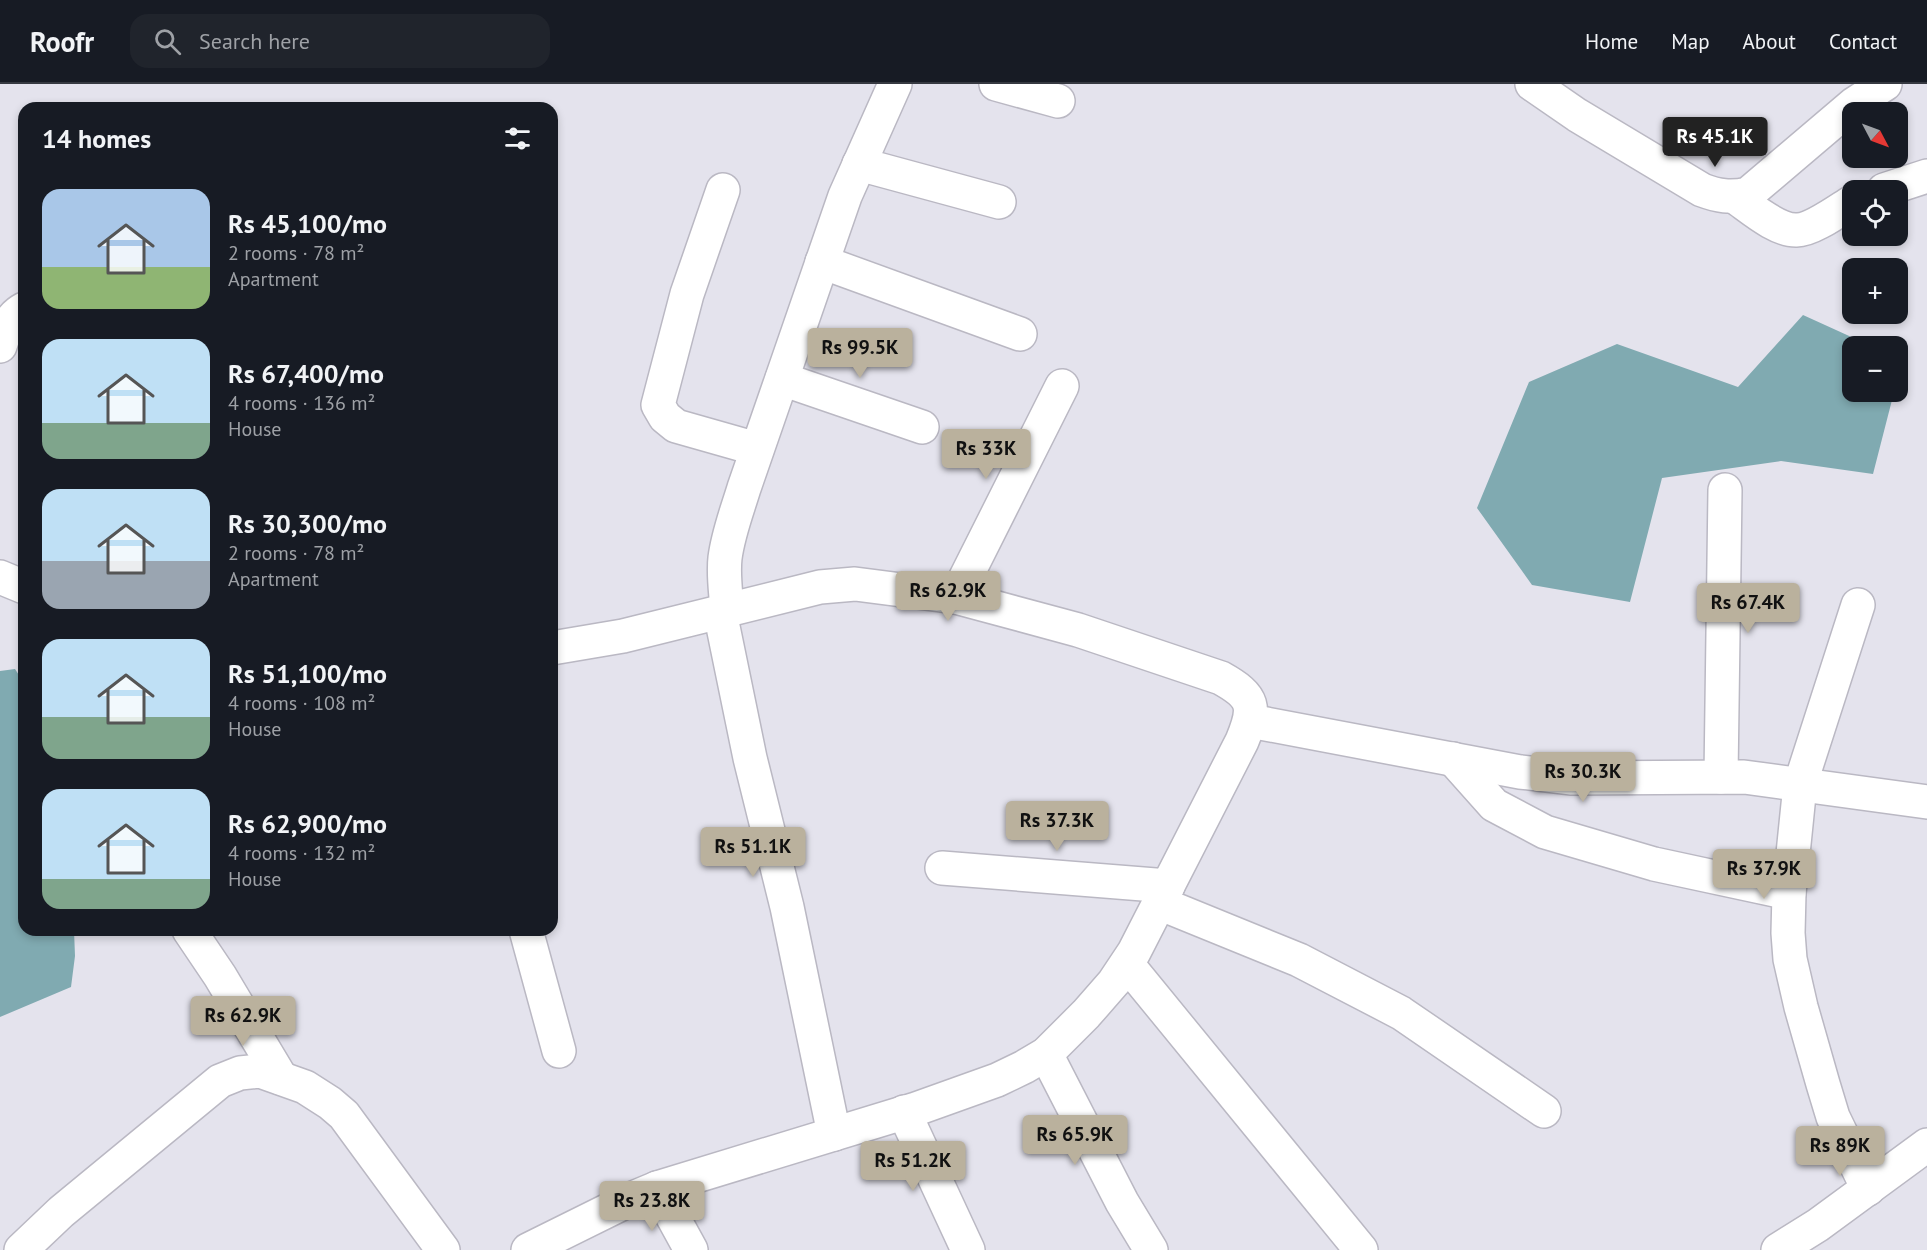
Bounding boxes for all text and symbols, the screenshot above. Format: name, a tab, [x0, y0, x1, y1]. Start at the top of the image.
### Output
search box	[130, 14, 550, 68]
text: Roofr	[30, 23, 94, 60]
icon: search	[151, 25, 184, 58]
text: Search here	[199, 27, 310, 55]
text: Home	[1585, 28, 1638, 55]
text: Map	[1671, 28, 1710, 55]
text: About	[1743, 28, 1796, 55]
text: Contact	[1829, 28, 1897, 55]
north arrow	[1842, 102, 1908, 168]
map controls	[1842, 102, 1908, 402]
pin: Rs 45.1K	[1653, 117, 1777, 168]
text: 14 homes	[42, 122, 151, 155]
icon: filters	[501, 122, 534, 155]
text: Rs 45.1K	[1677, 123, 1753, 149]
button: locate	[1842, 180, 1908, 246]
text: Rs 45,100/mo	[228, 207, 387, 240]
icon: home	[90, 213, 162, 285]
text: 2 rooms · 78 m²	[228, 240, 364, 266]
button: +	[1842, 258, 1908, 324]
text: Apartment	[228, 266, 319, 292]
pin: Rs 99.5K	[798, 328, 922, 379]
text: Rs 99.5K	[822, 334, 898, 360]
button: −	[1842, 336, 1908, 402]
text: Rs 67,400/mo	[228, 357, 384, 390]
icon: home	[90, 363, 162, 435]
text: 4 rooms · 136 m²	[228, 390, 375, 416]
text: House	[228, 416, 282, 442]
pin: Rs 33K	[937, 429, 1035, 480]
text: Rs 33K	[956, 435, 1016, 461]
text: Rs 30,300/mo	[228, 507, 387, 540]
icon: home	[90, 513, 162, 585]
text: 2 rooms · 78 m²	[228, 540, 364, 566]
text: Apartment	[228, 566, 319, 592]
pin: Rs 62.9K	[886, 571, 1010, 622]
text: Rs 62.9K	[910, 577, 986, 603]
pin: Rs 67.4K	[1686, 583, 1810, 634]
text: Rs 67.4K	[1711, 589, 1785, 615]
text: Rs 51,100/mo	[228, 657, 387, 690]
icon: home	[90, 663, 162, 735]
text: 4 rooms · 108 m²	[228, 690, 375, 716]
text: House	[228, 716, 282, 742]
pin: Rs 30.3K	[1521, 752, 1645, 803]
text: Rs 30.3K	[1545, 758, 1621, 784]
pin: Rs 37.3K	[995, 801, 1119, 852]
text: Rs 62,900/mo	[228, 807, 387, 840]
text: Rs 37.3K	[1020, 807, 1094, 833]
icon: home	[90, 813, 162, 885]
pin: Rs 51.1K	[691, 827, 815, 878]
text: Rs 51.1K	[715, 833, 791, 859]
text: 4 rooms · 132 m²	[228, 840, 375, 866]
pin: Rs 37.9K	[1702, 849, 1826, 900]
text: Rs 37.9K	[1727, 855, 1801, 881]
text: House	[228, 866, 282, 892]
pin: Rs 62.9K	[181, 996, 305, 1047]
text: Rs 62.9K	[205, 1002, 281, 1028]
pin: Rs 65.9K	[1013, 1115, 1137, 1166]
text: Rs 65.9K	[1037, 1121, 1113, 1147]
pin: Rs 89K	[1791, 1126, 1889, 1177]
text: Rs 89K	[1810, 1132, 1870, 1158]
pin: Rs 51.2K	[851, 1141, 975, 1192]
text: Rs 51.2K	[875, 1147, 951, 1173]
pin: Rs 23.8K	[590, 1181, 714, 1232]
text: Rs 23.8K	[614, 1187, 690, 1213]

